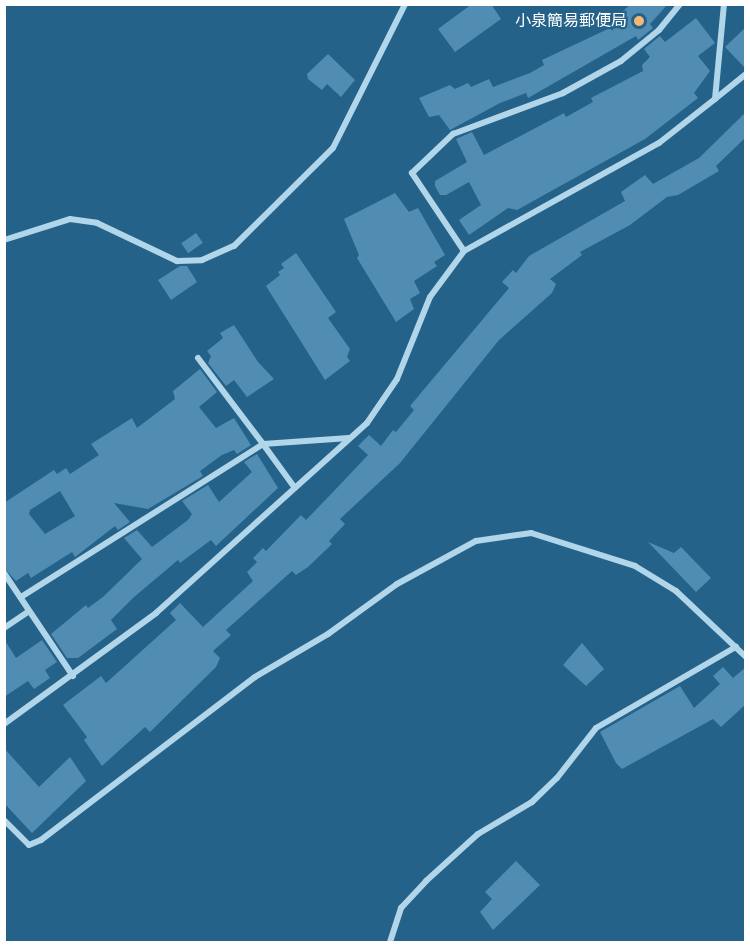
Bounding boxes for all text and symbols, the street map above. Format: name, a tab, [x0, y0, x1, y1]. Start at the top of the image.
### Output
place label: 小泉簡易郵便局	[515, 11, 627, 31]
marker: 小泉簡易郵便局	[632, 14, 646, 28]

